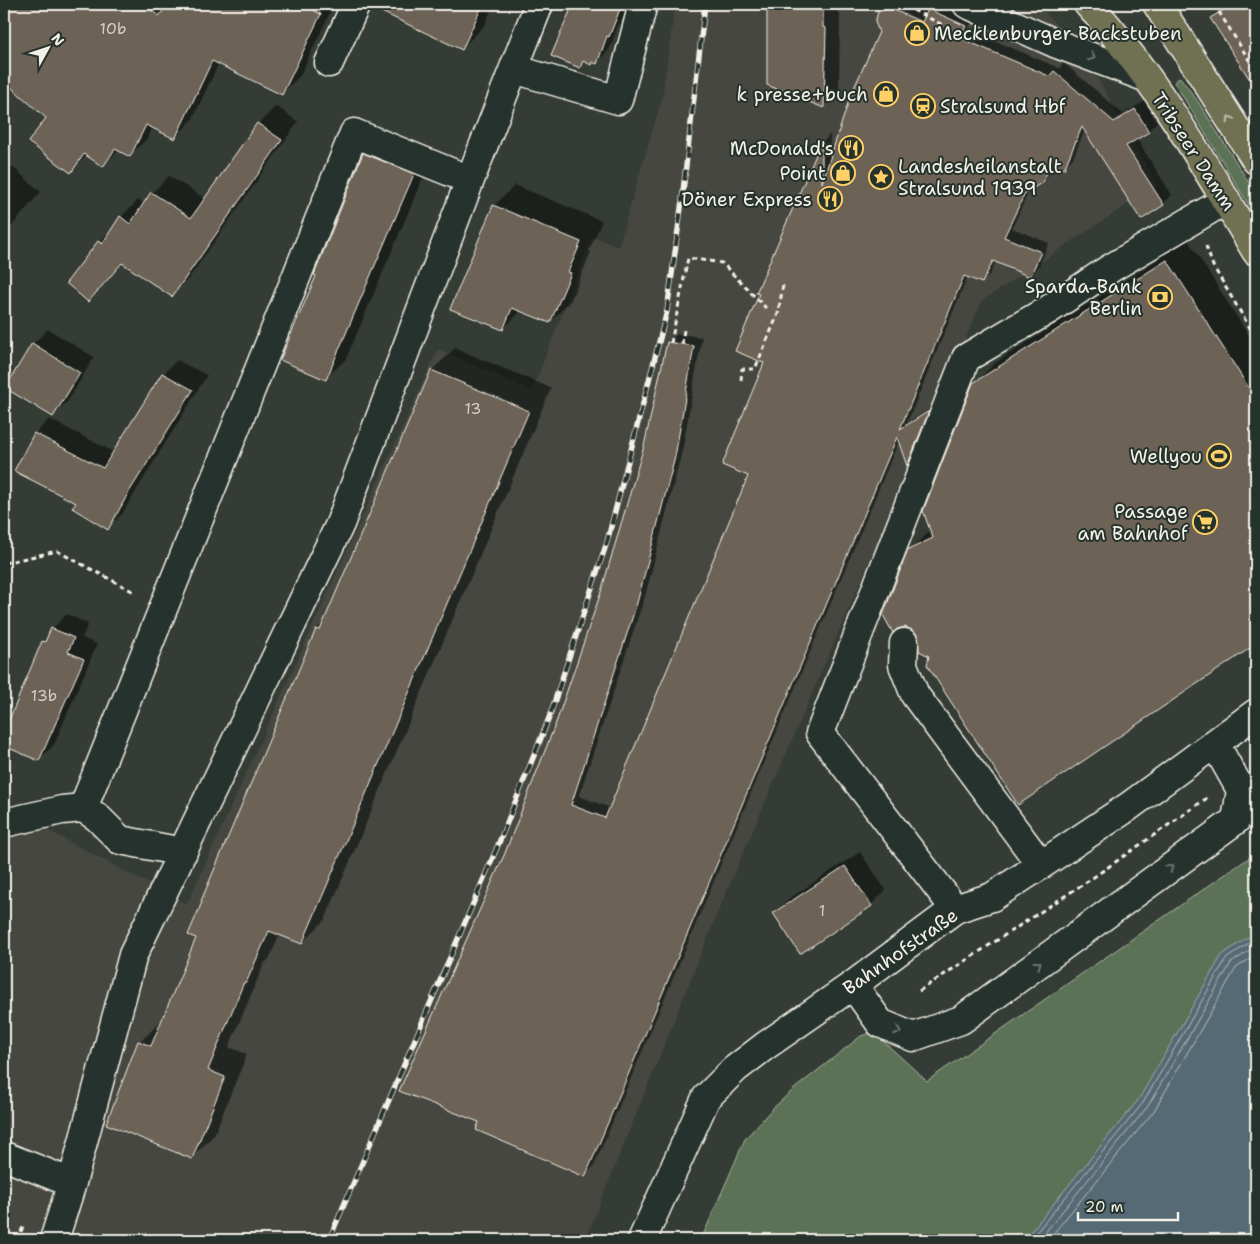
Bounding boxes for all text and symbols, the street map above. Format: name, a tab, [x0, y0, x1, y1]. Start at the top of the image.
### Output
house number: 10b	[100, 18, 126, 39]
shop icon: Mecklenburger Backstuben	[904, 20, 930, 46]
place label: Mecklenburger Backstuben	[934, 21, 1182, 46]
north arrow	[22, 22, 72, 72]
text: N	[47, 30, 68, 50]
one-way arrow	[1087, 51, 1096, 61]
shop icon: k presse+buch	[873, 81, 899, 107]
place label: k presse+buch	[736, 82, 868, 107]
street label: Tribseer Damm	[1146, 87, 1241, 215]
station icon: Stralsund Hbf	[910, 93, 936, 119]
place label: Stralsund Hbf	[940, 94, 1067, 119]
one-way arrow	[1227, 116, 1237, 125]
restaurant icon: McDonald's	[838, 135, 864, 161]
place label: McDonald's	[730, 136, 834, 161]
place label: Landesheilanstalt Stralsund 1939	[898, 154, 1062, 201]
shop icon: Point	[830, 160, 856, 186]
place label: Point	[779, 161, 826, 186]
place icon: Landesheilanstalt Stralsund 1939	[868, 164, 894, 190]
restaurant icon: Döner Express	[817, 186, 843, 212]
place label: Döner Express	[682, 187, 812, 212]
place label: Sparda-Bank Berlin	[1025, 274, 1142, 321]
bank icon: Sparda-Bank Berlin	[1147, 284, 1173, 310]
house number: 13	[464, 398, 482, 419]
sports icon: Wellyou	[1206, 443, 1232, 469]
place label: Wellyou	[1130, 444, 1202, 469]
place label: Passage am Bahnhof	[1077, 499, 1189, 546]
supermarket icon: Passage am Bahnhof	[1192, 509, 1218, 535]
house number: 13b	[31, 685, 57, 706]
one-way arrow	[1164, 865, 1174, 874]
house number: 1	[819, 900, 825, 921]
street label: Bahnhofstraße	[838, 902, 963, 1000]
one-way arrow	[1032, 961, 1042, 970]
one-way arrow	[893, 1024, 902, 1035]
scale bar	[1078, 1189, 1178, 1221]
text: 20 m	[1085, 1197, 1124, 1217]

